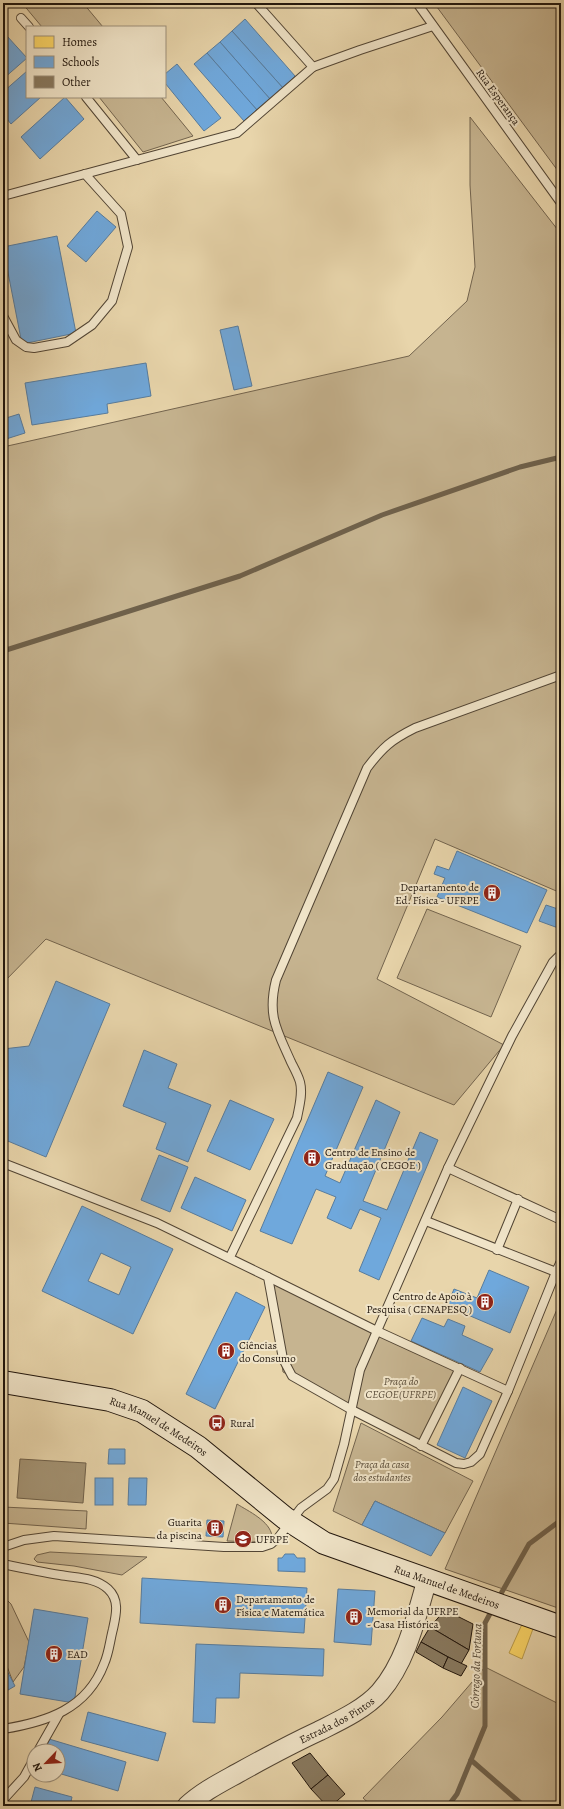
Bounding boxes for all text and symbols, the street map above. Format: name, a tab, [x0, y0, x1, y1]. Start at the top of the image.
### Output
legend	[26, 26, 166, 98]
text: Homes	[62, 34, 97, 50]
text: Schools	[62, 54, 99, 70]
street label: Rua Esperança	[472, 66, 524, 129]
text: Other	[62, 74, 91, 90]
place label: Departamento de Ed. Física - UFRPE	[395, 880, 479, 908]
building icon: Departamento de Ed. Física - UFRPE	[482, 883, 502, 903]
place label: Centro de Ensino de Graduação ( CEGOE )	[325, 1145, 421, 1173]
building icon: Centro de Ensino de Graduação ( CEGOE )	[302, 1148, 322, 1168]
place label: Centro de Apoio à Pesquisa ( CENAPESQ )	[367, 1289, 473, 1317]
building icon: Centro de Apoio à Pesquisa ( CENAPESQ )	[475, 1292, 495, 1312]
place label: Ciências do Consumo	[239, 1338, 296, 1366]
building icon: Ciências do Consumo	[216, 1341, 236, 1361]
park label: Praça do CEGOE(UFRPE)	[366, 1374, 436, 1402]
street label: Rua Manuel de Medeiros	[108, 1393, 211, 1459]
bus stop icon: Rural	[207, 1413, 227, 1433]
place label: Rural	[230, 1416, 255, 1431]
park label: Praça da casa dos estudantes	[353, 1457, 411, 1485]
place label: Guarita da piscina	[157, 1515, 203, 1543]
building icon: Guarita da piscina	[205, 1518, 225, 1538]
school or university icon: UFRPE	[233, 1529, 253, 1549]
place label: UFRPE	[256, 1532, 288, 1547]
street label: Rua Manuel de Medeiros	[392, 1561, 502, 1612]
place label: Departamento de Física e Matemática	[236, 1592, 325, 1620]
building icon: Departamento de Física e Matemática	[213, 1595, 233, 1615]
place label: Memorial da UFRPE - Casa Histórica	[367, 1604, 459, 1632]
building icon: Memorial da UFRPE - Casa Histórica	[344, 1607, 364, 1627]
water label: Córrego da Fortuna	[467, 1623, 485, 1709]
building icon: EAD	[44, 1644, 64, 1664]
place label: EAD	[67, 1647, 88, 1662]
street label: Estrada dos Pintos	[297, 1693, 378, 1747]
north arrow	[26, 1743, 66, 1783]
text: N	[29, 1760, 46, 1774]

